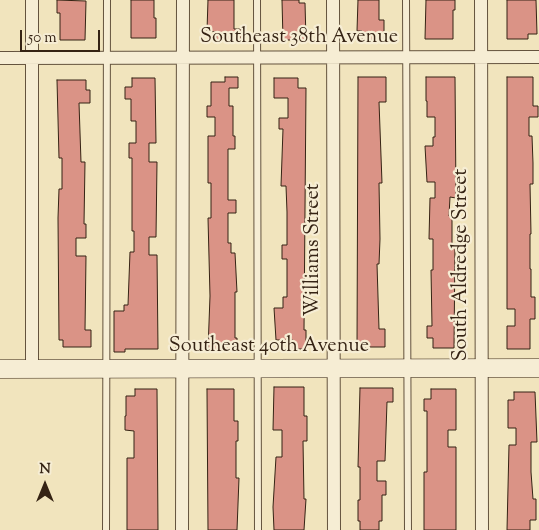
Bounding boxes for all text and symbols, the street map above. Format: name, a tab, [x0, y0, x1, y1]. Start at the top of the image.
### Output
scale bar	[22, 20, 102, 52]
street label: Southeast 38th Avenue	[200, 27, 398, 51]
text: 50 m	[28, 28, 57, 49]
street label: South Aldredge Street	[451, 169, 475, 361]
street label: Williams Street	[303, 183, 327, 317]
street label: Southeast 40th Avenue	[169, 336, 369, 360]
north arrow	[20, 460, 70, 510]
text: N	[39, 460, 51, 480]

